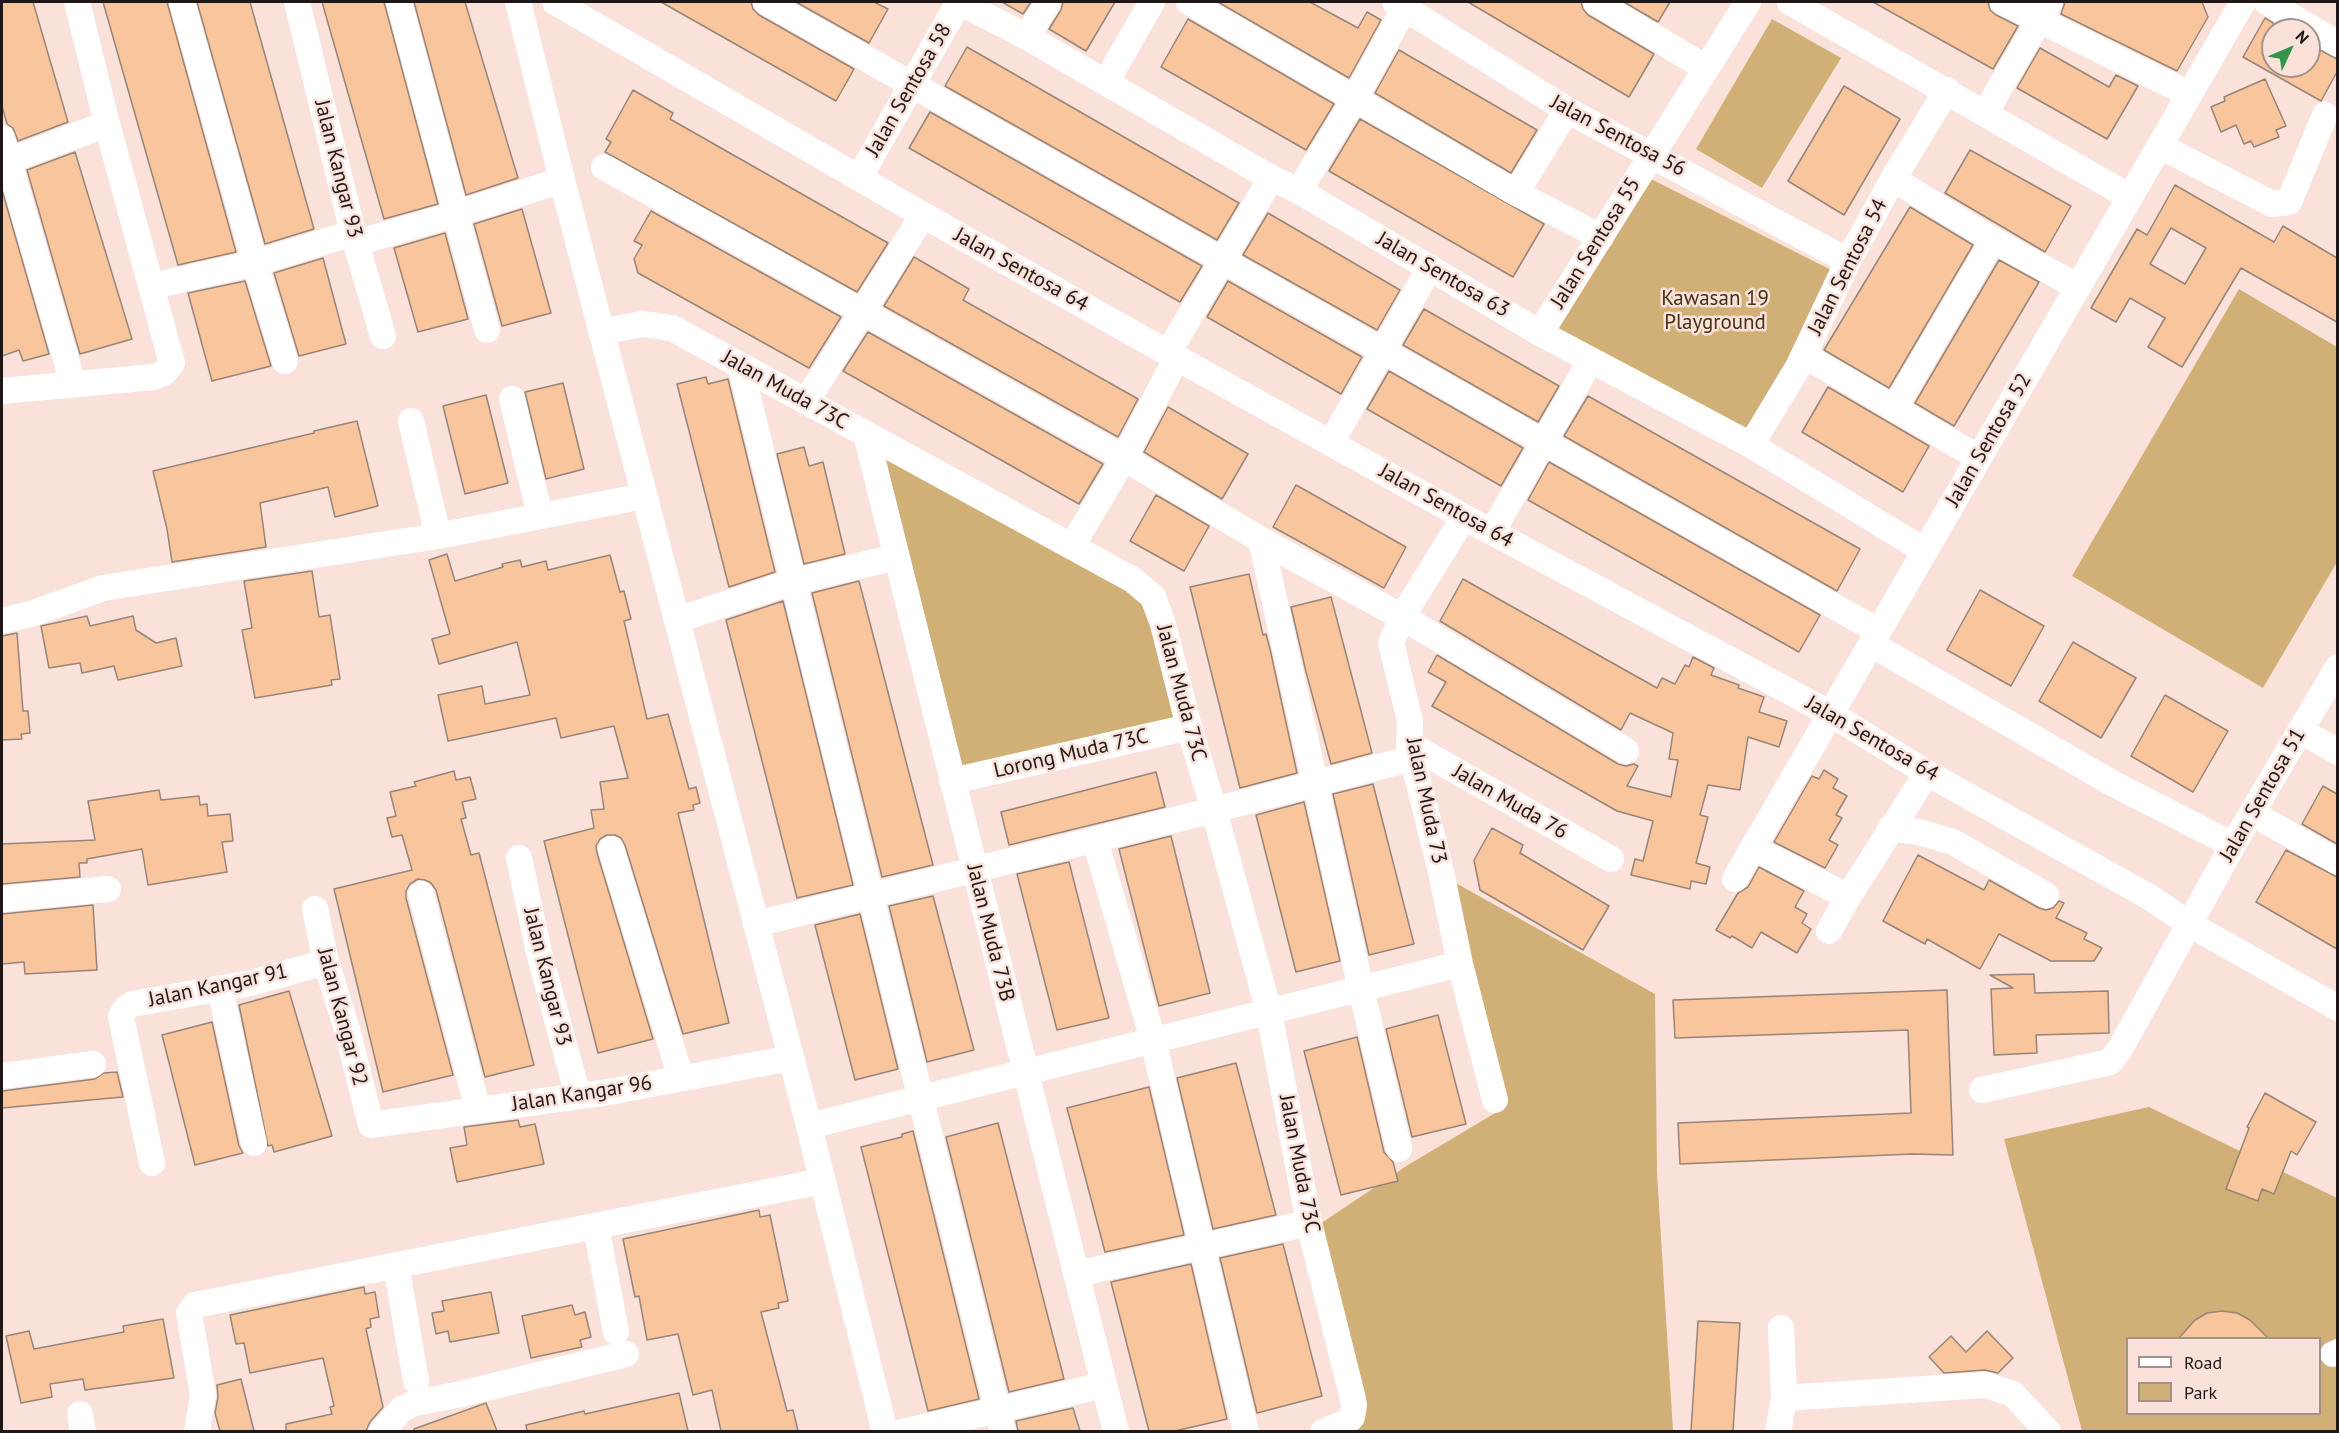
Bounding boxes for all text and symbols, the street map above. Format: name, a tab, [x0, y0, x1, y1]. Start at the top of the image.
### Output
north arrow	[2261, 18, 2321, 78]
street label: Jalan Sentosa 58	[861, 19, 957, 161]
text: N	[2292, 26, 2313, 48]
street label: Jalan Sentosa 56	[1546, 90, 1690, 182]
street label: Jalan Kangar 93	[309, 97, 367, 241]
street label: Jalan Sentosa 55	[1546, 173, 1646, 313]
street label: Jalan Sentosa 54	[1803, 195, 1893, 339]
street label: Jalan Sentosa 64	[950, 223, 1092, 317]
street label: Jalan Sentosa 63	[1372, 227, 1514, 323]
park label: Kawasan 19 Playground	[1661, 286, 1769, 336]
street label: Jalan Muda 73C	[718, 345, 852, 435]
street label: Jalan Sentosa 52	[1941, 369, 2037, 511]
street label: Jalan Sentosa 64	[1375, 459, 1517, 553]
street label: Jalan Muda 73C	[1151, 622, 1211, 764]
street label: Jalan Sentosa 64	[1801, 691, 1943, 787]
street label: Lorong Muda 73C	[991, 724, 1151, 784]
street label: Jalan Sentosa 51	[2215, 724, 2311, 866]
street label: Jalan Muda 73	[1400, 736, 1452, 866]
street label: Jalan Muda 76	[1448, 759, 1572, 845]
street label: Jalan Muda 73B	[961, 862, 1019, 1004]
street label: Jalan Kangar 93	[518, 905, 576, 1049]
street label: Jalan Kangar 92	[312, 945, 372, 1089]
street label: Jalan Kangar 91	[146, 959, 290, 1013]
street label: Jalan Kangar 96	[510, 1070, 654, 1118]
street label: Jalan Muda 73C	[1273, 1093, 1325, 1235]
legend	[2126, 1337, 2321, 1415]
text: Road	[2184, 1351, 2222, 1374]
text: Park	[2184, 1381, 2217, 1404]

